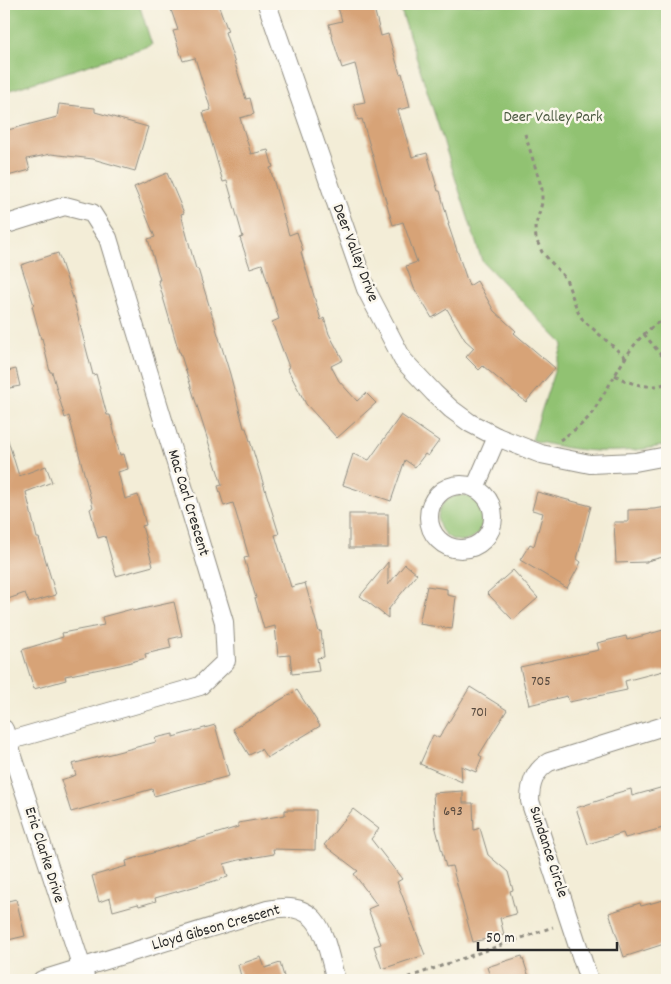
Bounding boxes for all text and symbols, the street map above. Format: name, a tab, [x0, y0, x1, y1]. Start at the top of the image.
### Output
park label: Deer Valley Park	[503, 106, 603, 129]
street label: Deer Valley Drive	[326, 201, 384, 305]
street label: Mac Carl Crescent	[161, 447, 215, 559]
house number: 705	[531, 672, 551, 692]
house number: 701	[471, 703, 487, 723]
house number: 693	[443, 802, 463, 822]
street label: Sundance Circle	[522, 803, 574, 901]
street label: Eric Clarke Drive	[18, 804, 70, 906]
street label: Lloyd Gibson Crescent	[149, 899, 283, 957]
scale bar	[478, 919, 617, 951]
text: 50 m	[486, 928, 515, 950]

